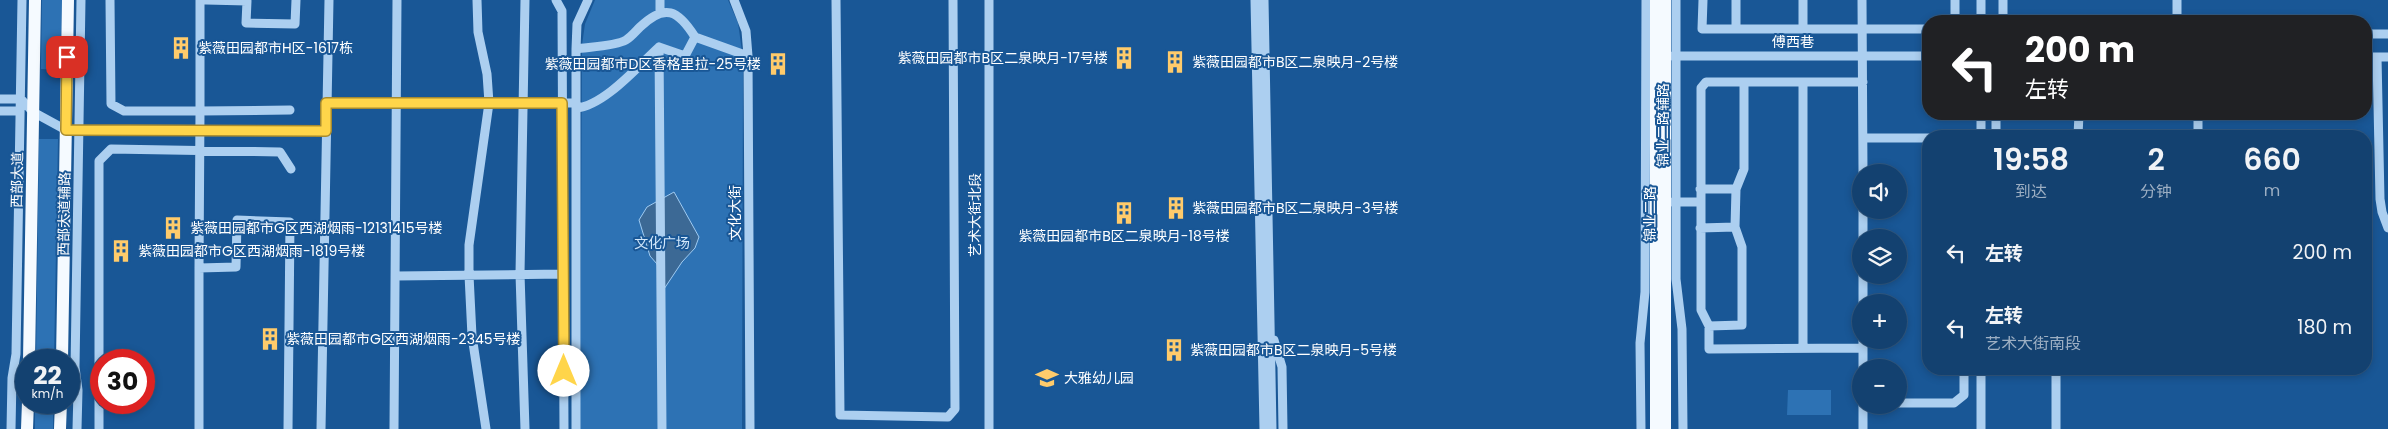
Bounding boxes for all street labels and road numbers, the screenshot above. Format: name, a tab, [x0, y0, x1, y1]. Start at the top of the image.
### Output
street label: 傅西巷	[1772, 32, 1814, 52]
street label: 锦业二路辅路	[1653, 83, 1673, 167]
street label: 西部大道	[7, 152, 27, 208]
street label: 西部大道辅路	[53, 172, 75, 256]
street label: 艺术大街北段	[965, 173, 985, 257]
street label: 文化大街	[725, 185, 745, 241]
street label: 锦业二路	[1640, 186, 1660, 242]

